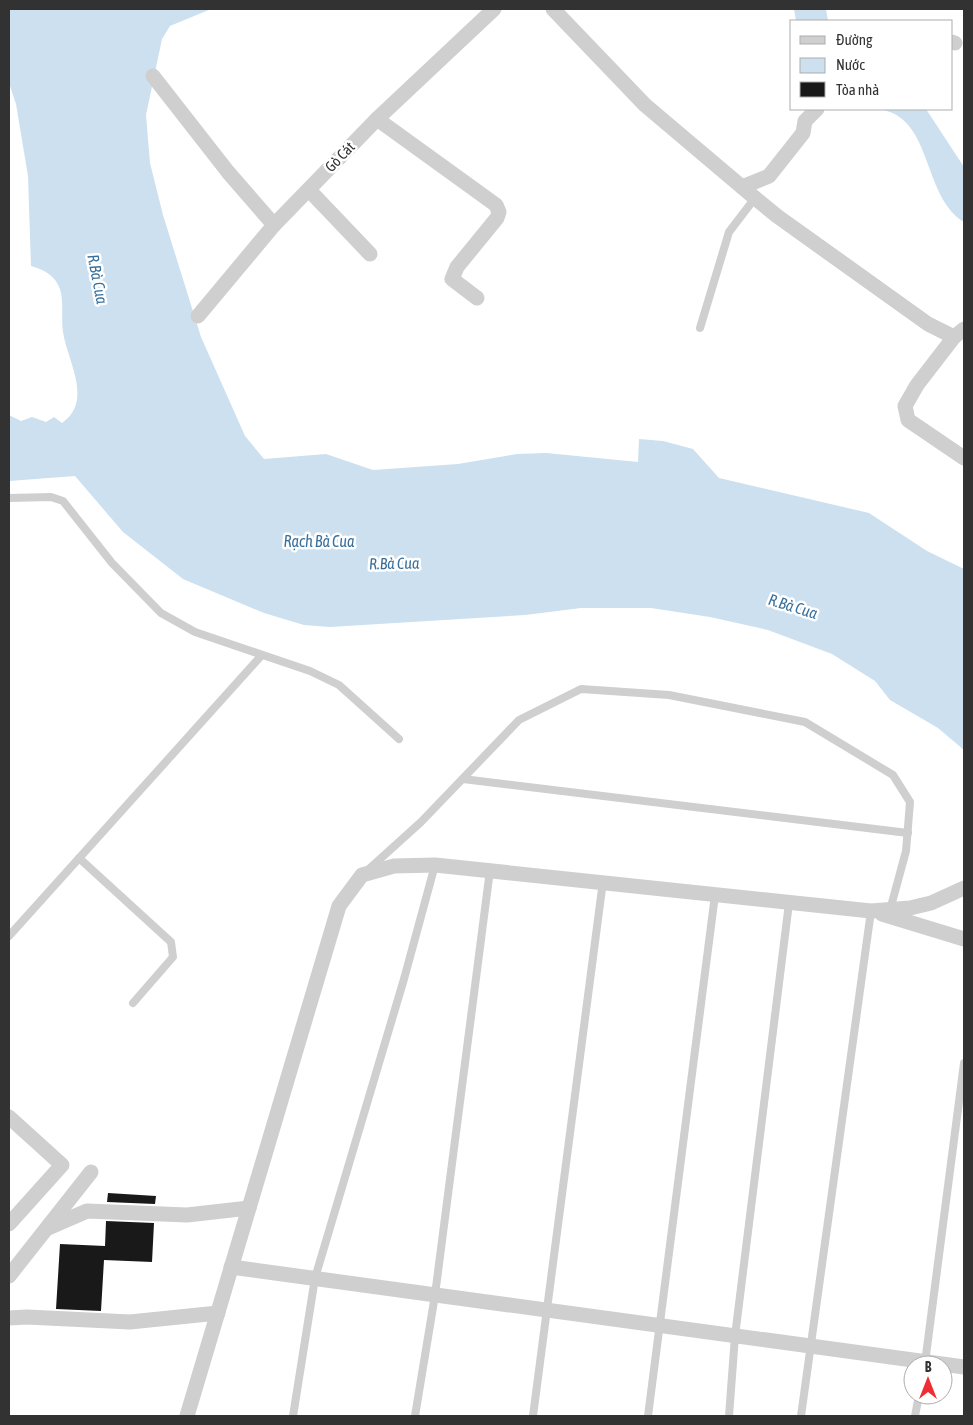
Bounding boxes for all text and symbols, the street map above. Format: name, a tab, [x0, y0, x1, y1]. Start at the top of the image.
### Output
legend	[790, 20, 953, 110]
text: Đường	[836, 31, 873, 48]
text: Nước	[836, 56, 865, 73]
text: Tòa nhà	[836, 81, 879, 98]
street label: Gò Cát	[321, 138, 358, 175]
water label: R.Bà Cua	[84, 253, 112, 306]
water label: Rạch Bà Cua	[284, 532, 355, 550]
water label: R.Bà Cua	[369, 554, 420, 572]
water label: R.Bà Cua	[766, 590, 820, 622]
north arrow	[903, 1355, 953, 1405]
text: B	[925, 1359, 932, 1375]

